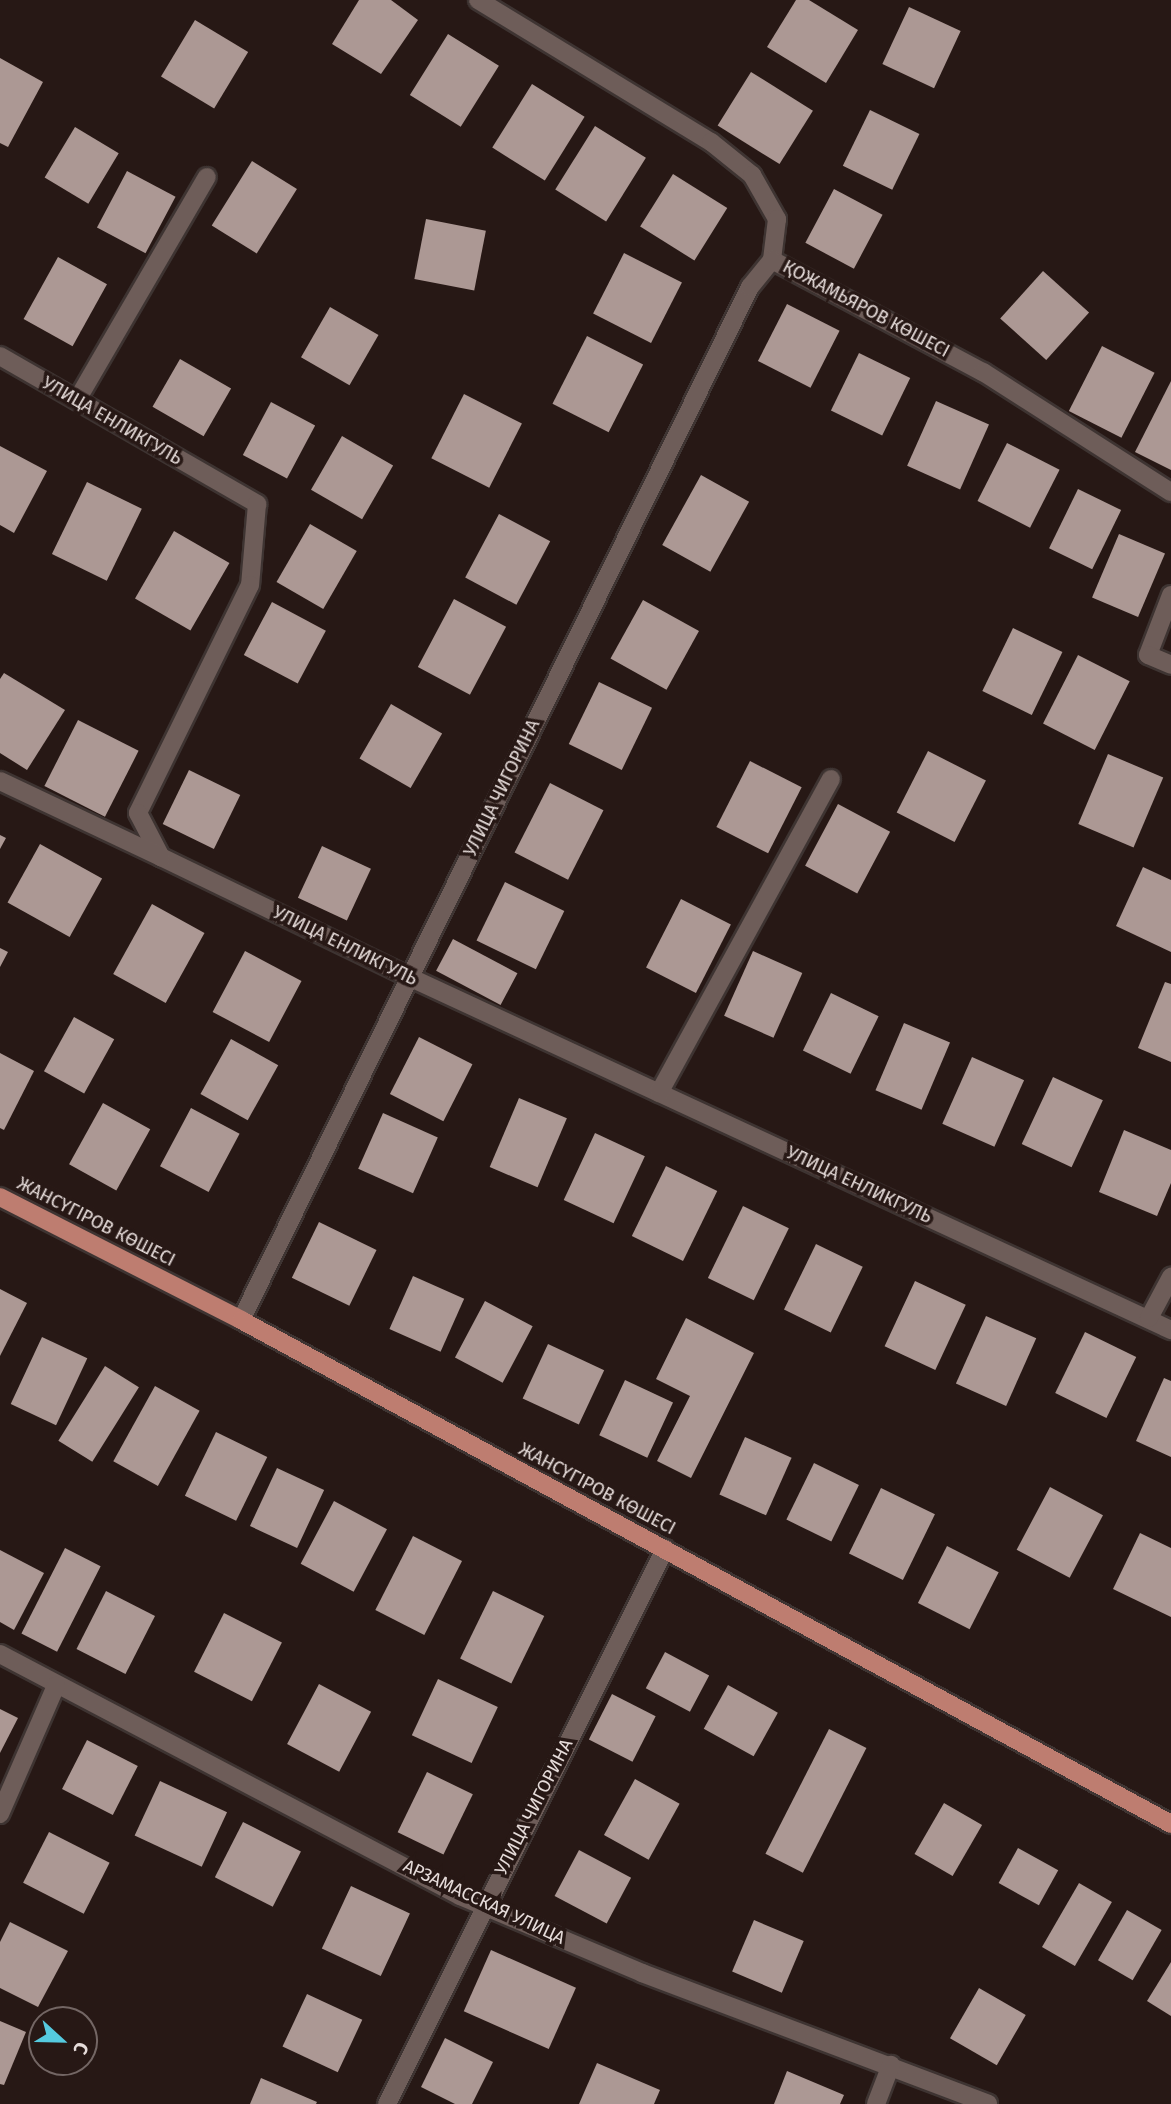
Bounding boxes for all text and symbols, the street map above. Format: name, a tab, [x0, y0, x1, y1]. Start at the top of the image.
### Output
street label: ҚОЖАМЬЯРОВ КӨШЕСІ	[779, 256, 953, 362]
street label: УЛИЦА ЕНЛИКГУЛЬ	[38, 372, 186, 470]
street label: УЛИЦА ЧИГОРИНА	[459, 716, 545, 860]
street label: УЛИЦА ЕНЛИКГУЛЬ	[269, 902, 421, 990]
street label: УЛИЦА ЕНЛИКГУЛЬ	[783, 1142, 935, 1228]
street label: ЖАНСҮГІРОВ КӨШЕСІ	[13, 1173, 179, 1271]
street label: ЖАНСҮГІРОВ КӨШЕСІ	[515, 1439, 679, 1539]
street label: УЛИЦА ЧИГОРИНА	[490, 1735, 578, 1879]
street label: АРЗАМАССКАЯ УЛИЦА	[400, 1855, 568, 1949]
north arrow	[28, 2006, 98, 2076]
text: С	[68, 2039, 94, 2058]

